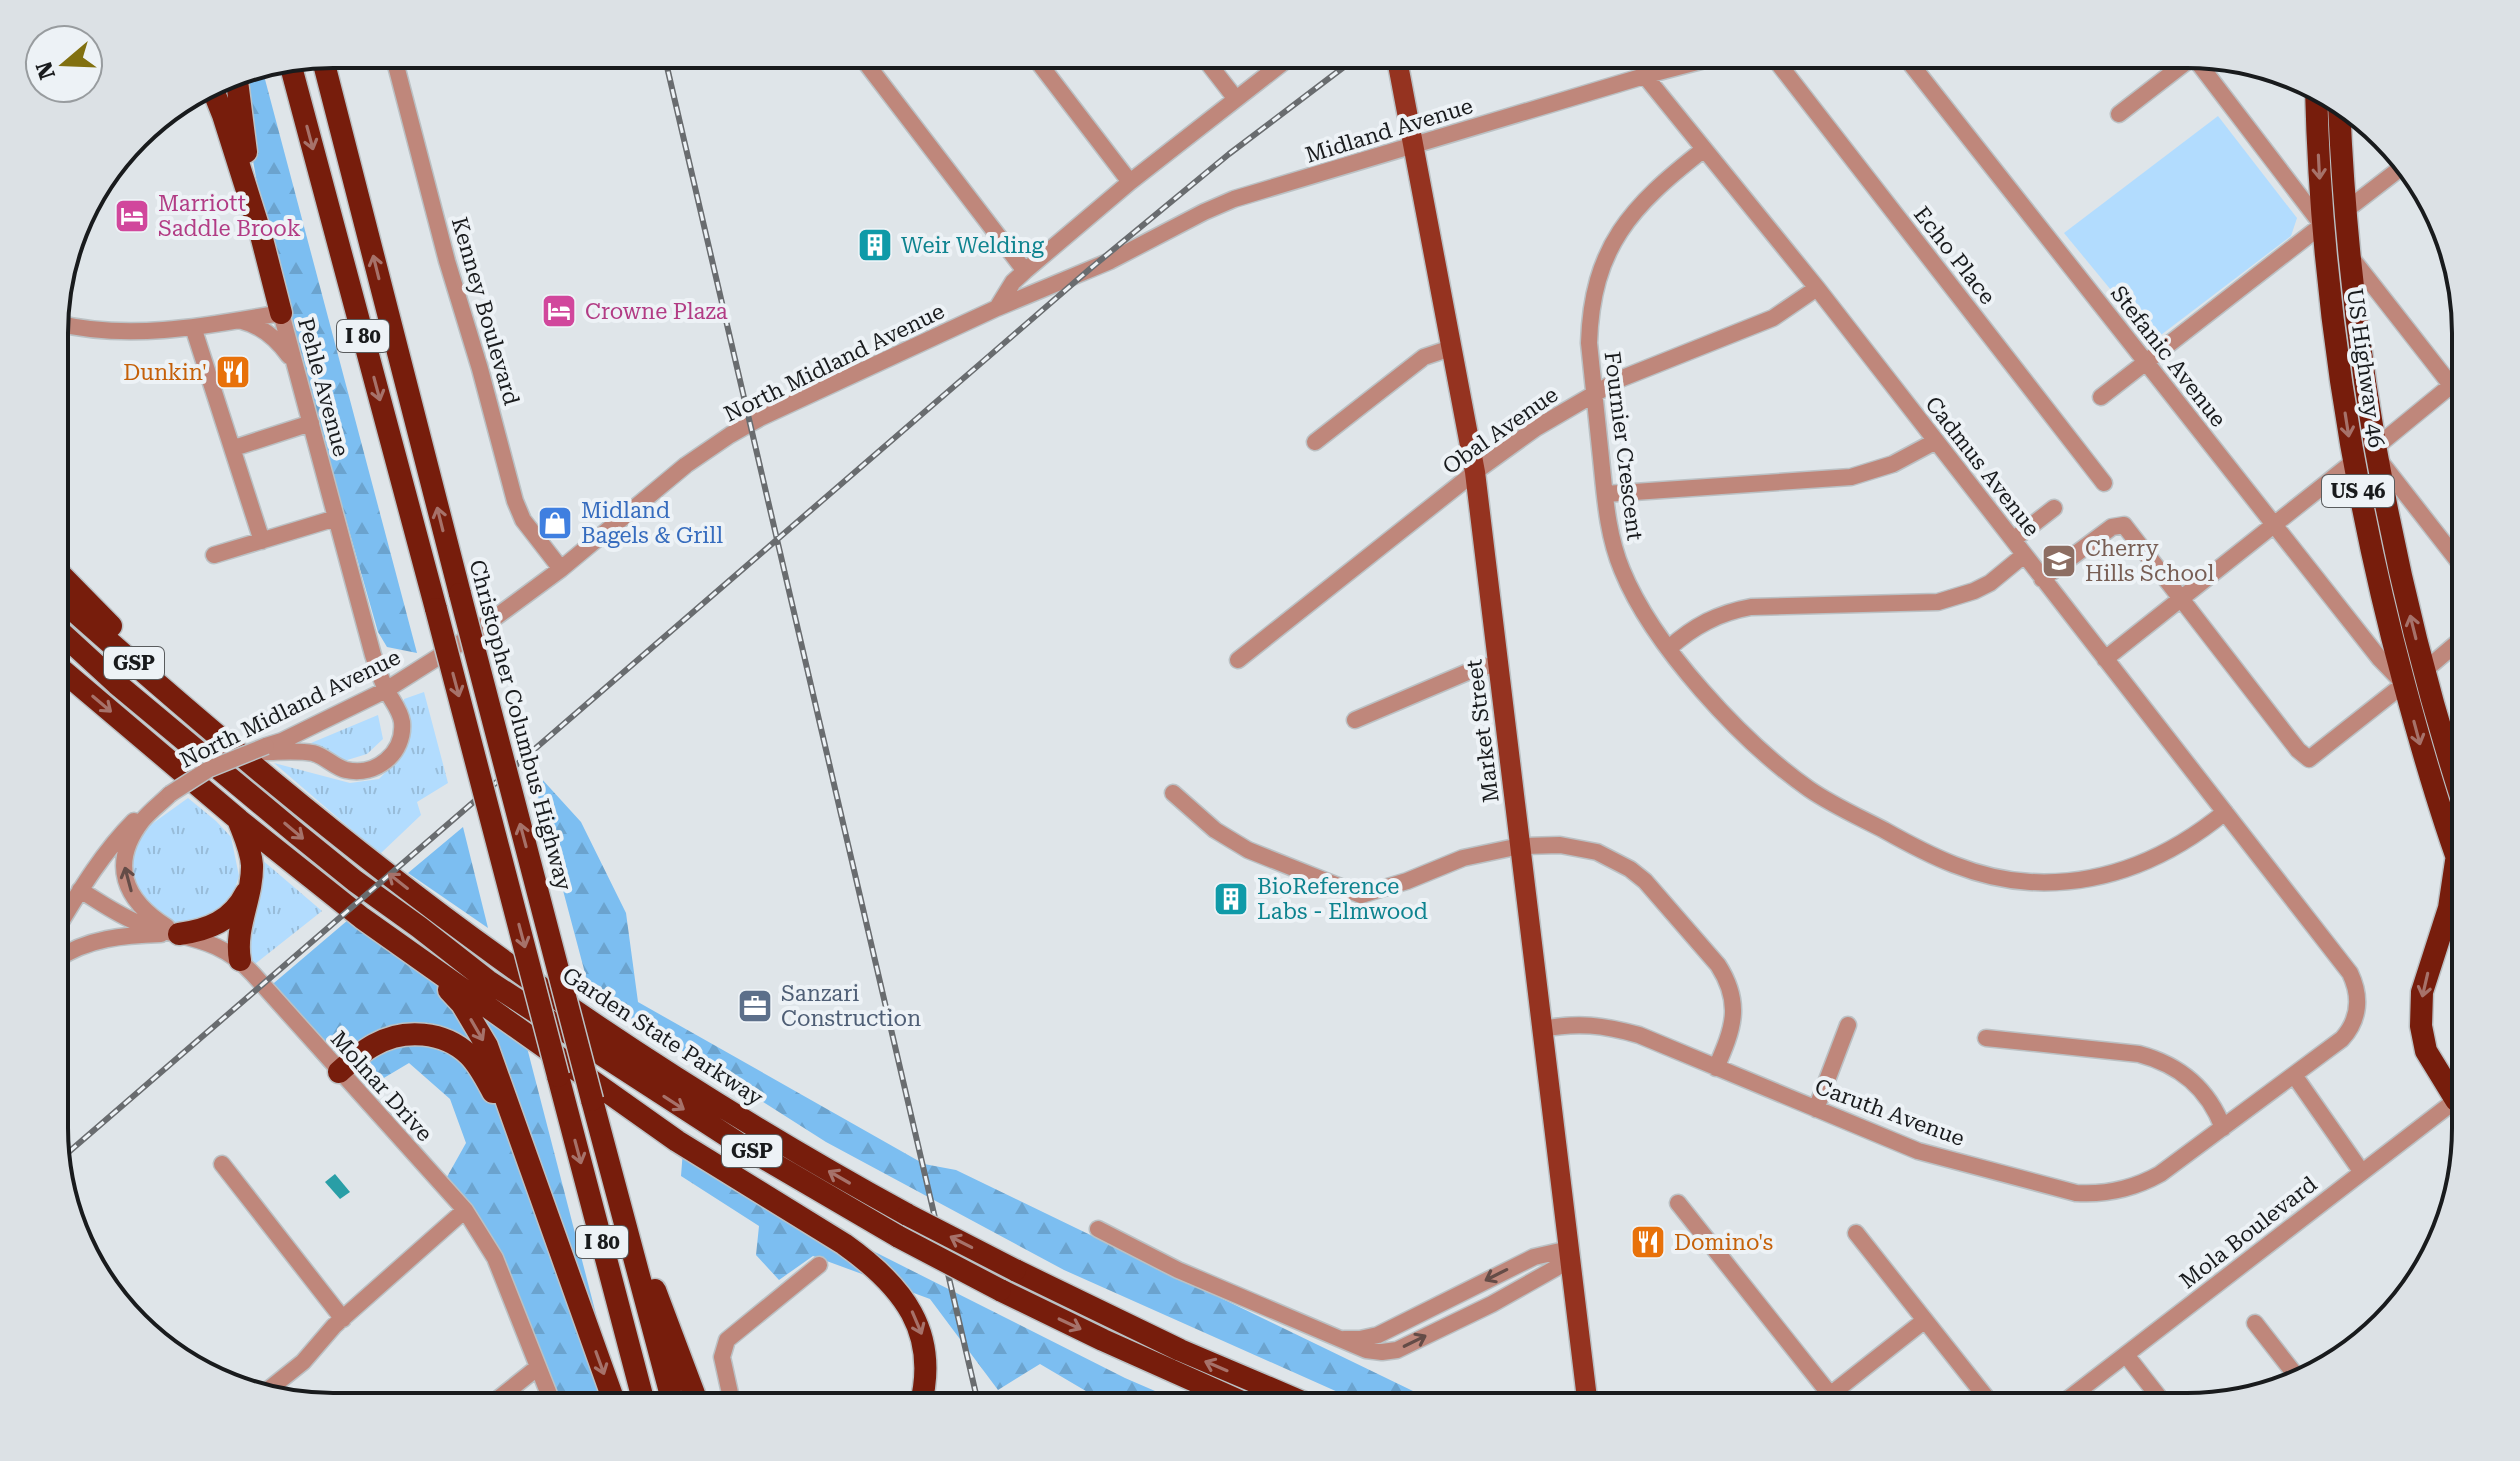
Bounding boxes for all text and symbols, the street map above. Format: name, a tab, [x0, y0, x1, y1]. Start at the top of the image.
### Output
north arrow	[24, 24, 104, 104]
text: N	[31, 58, 60, 82]
street label: Midland Avenue	[1303, 93, 1476, 168]
one-way arrow	[303, 125, 318, 150]
one-way arrow	[2312, 153, 2327, 180]
place label: Marriott Saddle Brook	[158, 191, 301, 241]
hotel icon: Marriott Saddle Brook	[113, 197, 151, 235]
street label: Echo Place	[1909, 202, 2000, 309]
street label: Kenney Boulevard	[447, 214, 524, 408]
building icon: Weir Welding	[856, 226, 894, 264]
place label: Weir Welding	[901, 233, 1044, 258]
one-way arrow	[368, 254, 383, 280]
street label: Stefanic Avenue	[2106, 281, 2231, 432]
street label: US Highway 46	[2342, 287, 2389, 450]
hotel icon: Crowne Plaza	[540, 292, 578, 330]
street label: North Midland Avenue	[720, 298, 948, 427]
place label: Crowne Plaza	[585, 299, 728, 324]
street label: Pehle Avenue	[293, 315, 354, 459]
road number: I 80	[337, 320, 389, 352]
street label: Fournier Crescent	[1600, 350, 1648, 542]
restaurant icon: Dunkin'	[214, 353, 252, 391]
place label: Dunkin'	[123, 360, 207, 385]
one-way arrow	[370, 376, 385, 402]
street label: Obal Avenue	[1438, 382, 1563, 479]
street label: Cadmus Avenue	[1920, 392, 2045, 541]
one-way arrow	[2340, 412, 2355, 437]
road number: US 46	[2322, 475, 2394, 507]
place label: Midland Bagels & Grill	[581, 498, 723, 548]
shop icon: Midland Bagels & Grill	[536, 504, 574, 542]
one-way arrow	[432, 506, 447, 532]
place label: Cherry Hills School	[2085, 536, 2215, 586]
school or university icon: Cherry Hills School	[2040, 542, 2078, 580]
street label: Christopher Columbus Highway	[464, 557, 577, 893]
one-way arrow	[2405, 614, 2420, 640]
street label: North Midland Avenue	[176, 644, 404, 773]
road number: GSP	[104, 647, 164, 679]
street label: Market Street	[1461, 658, 1504, 804]
one-way arrow	[449, 671, 464, 697]
one-way arrow	[91, 695, 112, 713]
one-way arrow	[2410, 719, 2425, 745]
one-way arrow	[283, 822, 303, 840]
one-way arrow	[514, 822, 529, 848]
one-way arrow	[119, 867, 134, 893]
one-way arrow	[388, 872, 409, 889]
place label: BioReference Labs - Elmwood	[1257, 874, 1428, 924]
building icon: BioReference Labs - Elmwood	[1212, 880, 1250, 918]
one-way arrow	[515, 923, 530, 949]
street label: Garden State Parkway	[558, 962, 768, 1111]
one-way arrow	[2417, 972, 2432, 998]
place label: Sanzari Construction	[781, 981, 921, 1031]
office icon: Sanzari Construction	[736, 987, 774, 1025]
one-way arrow	[470, 1017, 485, 1041]
street label: Molnar Drive	[326, 1026, 437, 1146]
street label: Caruth Avenue	[1812, 1074, 1968, 1151]
one-way arrow	[662, 1095, 685, 1111]
road number: GSP	[722, 1135, 782, 1167]
one-way arrow	[571, 1138, 586, 1164]
one-way arrow	[828, 1169, 852, 1184]
street label: Mola Boulevard	[2175, 1171, 2322, 1293]
restaurant icon: Domino's	[1629, 1223, 1667, 1261]
road number: I 80	[576, 1226, 628, 1258]
place label: Domino's	[1674, 1230, 1773, 1255]
one-way arrow	[950, 1234, 974, 1250]
one-way arrow	[1485, 1268, 1509, 1284]
one-way arrow	[910, 1310, 925, 1335]
one-way arrow	[1058, 1317, 1082, 1332]
one-way arrow	[1403, 1333, 1427, 1349]
one-way arrow	[594, 1350, 608, 1375]
one-way arrow	[1205, 1358, 1229, 1373]

